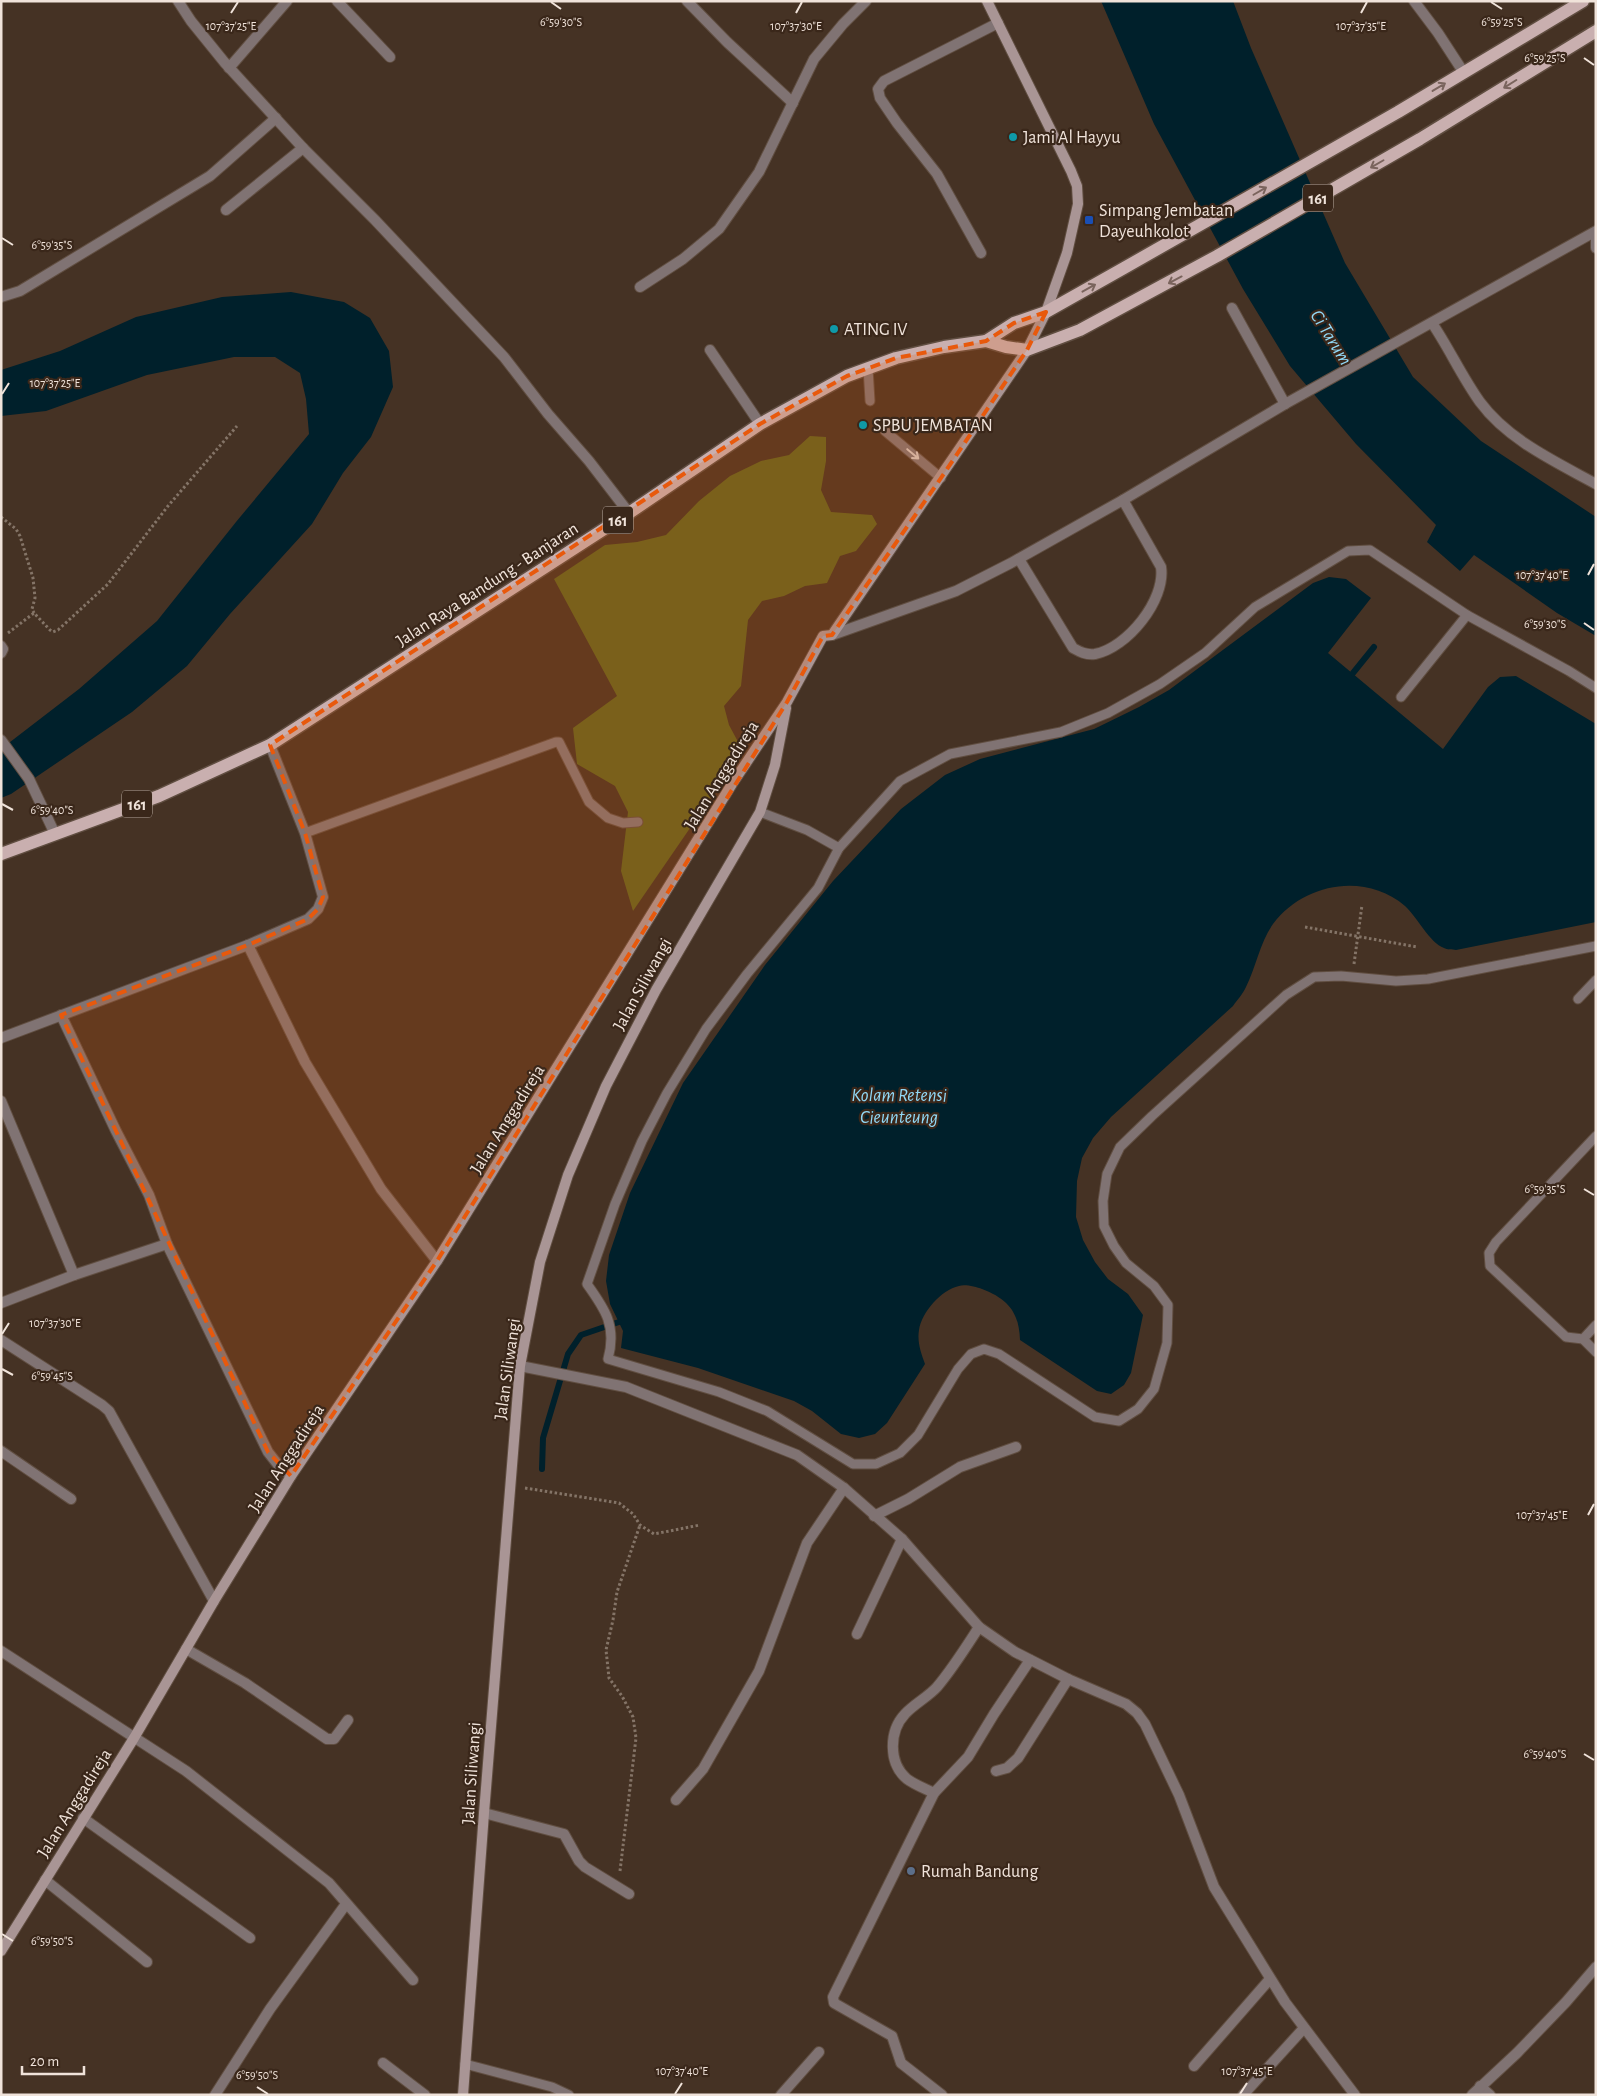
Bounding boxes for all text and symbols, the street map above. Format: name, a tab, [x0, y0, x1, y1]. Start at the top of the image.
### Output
text: 6°59'30"S	[540, 16, 582, 28]
text: 6°59'25"S	[1481, 16, 1523, 28]
text: 107°37'25"E	[206, 20, 256, 32]
text: 107°37'30"E	[770, 20, 822, 32]
text: 107°37'35"E	[1336, 20, 1386, 32]
text: 6°59'25"S	[1524, 52, 1566, 64]
one-way arrow	[1503, 79, 1517, 89]
one-way arrow	[1432, 82, 1446, 92]
place label: Jami Al Hayyu	[1023, 129, 1121, 147]
marker: Jami Al Hayyu	[1007, 131, 1019, 143]
one-way arrow	[1371, 159, 1385, 169]
road number: 161	[1303, 184, 1333, 212]
one-way arrow	[1252, 185, 1266, 195]
place label: Simpang Jembatan Dayeuhkolot	[1099, 202, 1233, 241]
marker: Simpang Jembatan Dayeuhkolot	[1083, 214, 1095, 226]
text: 6°59'35"S	[32, 239, 73, 251]
one-way arrow	[1168, 275, 1182, 285]
one-way arrow	[1081, 283, 1096, 293]
water label: Ci Tarum	[1306, 307, 1355, 369]
place label: ATING IV	[844, 321, 908, 339]
marker: ATING IV	[828, 323, 840, 335]
text: 107°37'25"E	[30, 377, 80, 389]
place label: SPBU JEMBATAN	[873, 417, 993, 435]
marker: SPBU JEMBATAN	[857, 419, 869, 431]
one-way arrow	[906, 449, 919, 460]
road number: 161	[603, 506, 633, 534]
street label: Jalan Raya Bandung - Banjaran	[393, 519, 582, 650]
text: 107°37'40"E	[1516, 569, 1568, 581]
text: 6°59'30"S	[1524, 618, 1566, 630]
street label: Jalan Anggadireja	[681, 718, 762, 833]
road number: 161	[122, 791, 152, 818]
text: 6°59'40"S	[31, 804, 74, 816]
street label: Jalan Siliwangi	[610, 935, 676, 1034]
street label: Jalan Anggadireja	[467, 1062, 548, 1177]
water label: Kolam Retensi Cieunteung	[851, 1086, 947, 1127]
text: 6°59'35"S	[1525, 1183, 1566, 1195]
text: 107°37'30"E	[29, 1317, 81, 1329]
street label: Jalan Siliwangi	[492, 1317, 524, 1421]
text: 6°59'45"S	[31, 1370, 73, 1382]
street label: Jalan Anggadireja	[245, 1402, 328, 1516]
text: 107°37'45"E	[1517, 1509, 1568, 1521]
street label: Jalan Siliwangi	[459, 1721, 485, 1825]
street label: Jalan Anggadireja	[34, 1746, 115, 1861]
text: 6°59'40"S	[1524, 1748, 1567, 1760]
place label: Rumah Bandung	[921, 1863, 1038, 1881]
marker: Rumah Bandung	[905, 1865, 917, 1877]
text: 6°59'50"S	[31, 1935, 73, 1947]
scale bar	[22, 2044, 85, 2076]
text: 20 m	[30, 2054, 59, 2069]
text: 107°37'40"E	[656, 2065, 708, 2077]
text: 107°37'45"E	[1222, 2065, 1273, 2077]
text: 6°59'50"S	[236, 2069, 278, 2081]

